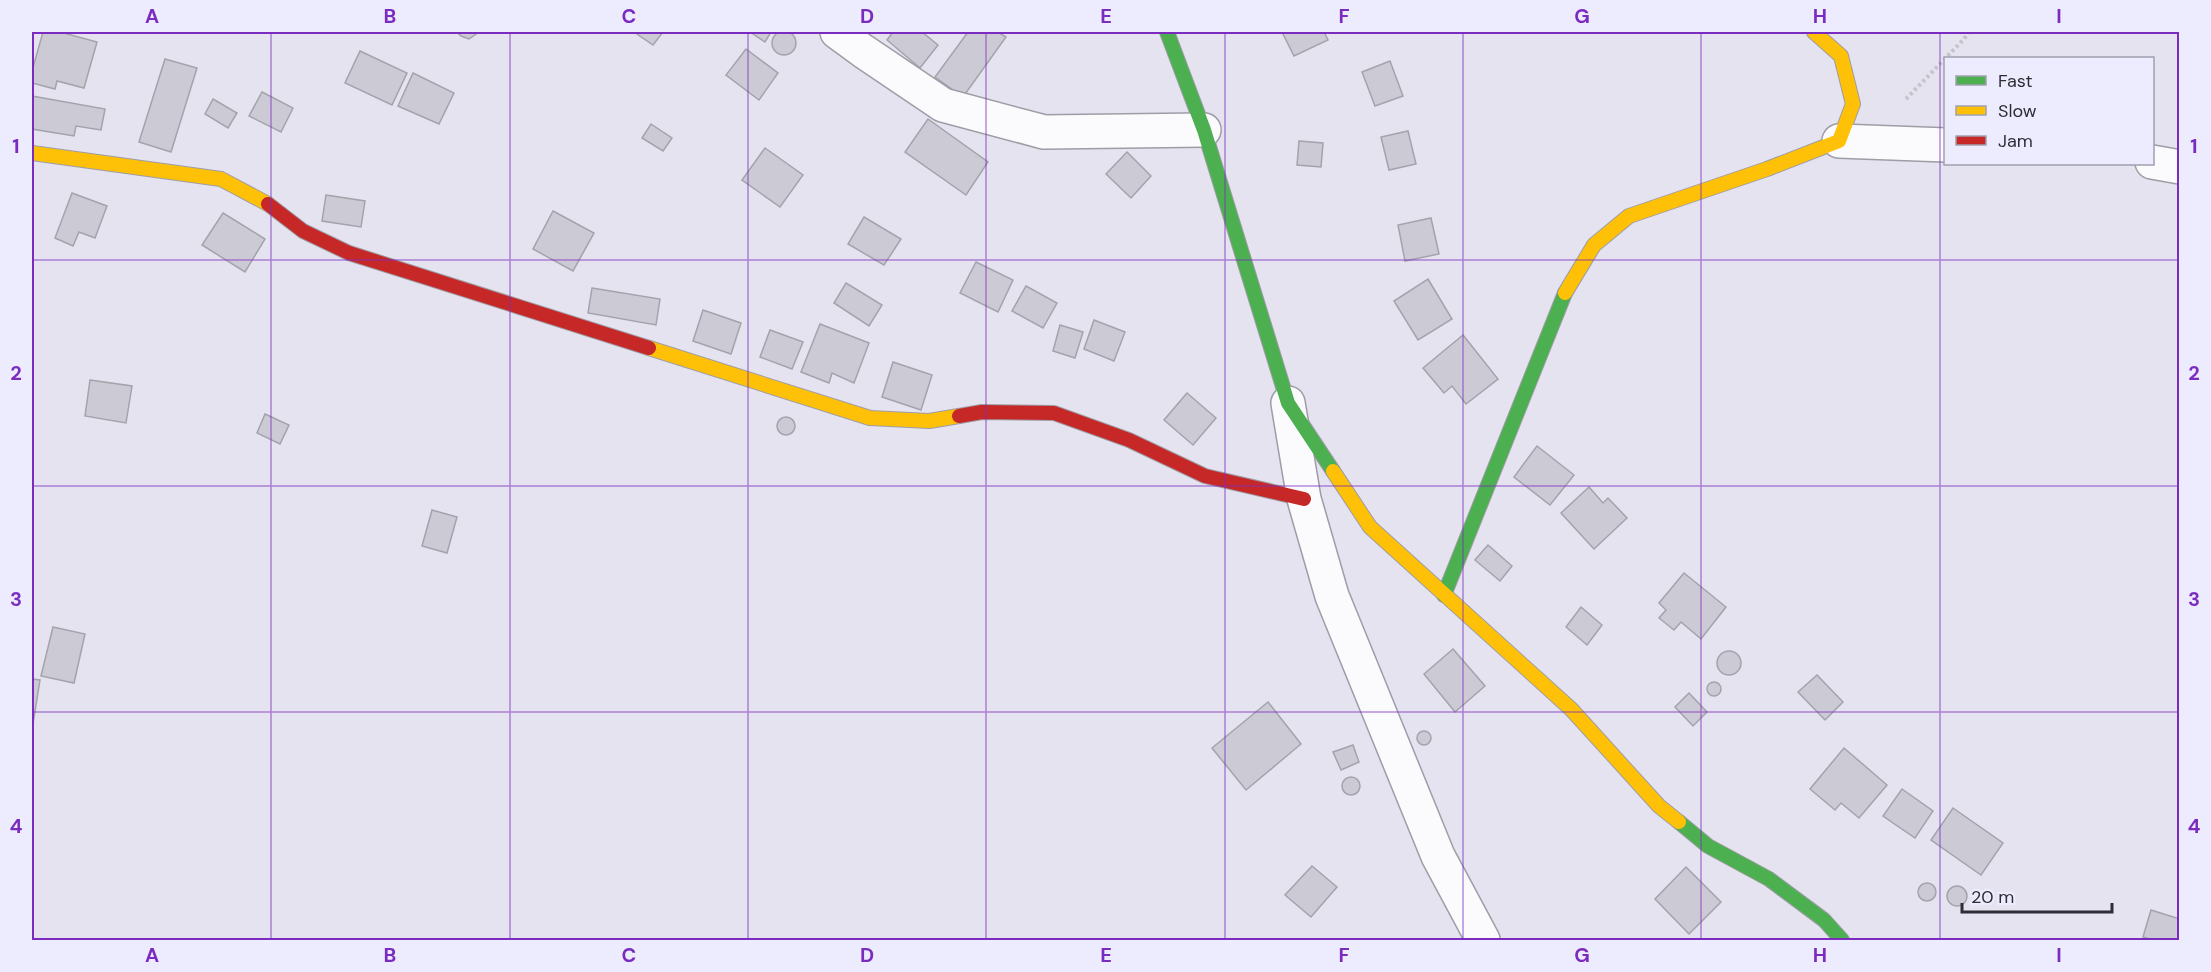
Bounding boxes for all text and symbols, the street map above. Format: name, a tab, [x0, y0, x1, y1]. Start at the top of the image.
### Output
text: A	[145, 3, 159, 29]
text: B	[384, 3, 396, 29]
text: C	[622, 3, 636, 29]
text: D	[860, 3, 874, 29]
text: E	[1100, 3, 1112, 29]
text: F	[1338, 3, 1350, 29]
text: G	[1574, 3, 1590, 29]
text: H	[1813, 3, 1827, 29]
text: I	[2056, 3, 2062, 29]
legend	[1944, 57, 2154, 165]
text: Fast	[1998, 69, 2033, 93]
text: Slow	[1998, 99, 2037, 123]
text: Jam	[1998, 129, 2033, 153]
text: 1	[12, 133, 20, 159]
text: 1	[2190, 133, 2198, 159]
text: 2	[10, 360, 22, 386]
text: 2	[2188, 360, 2200, 386]
text: 3	[10, 586, 22, 612]
text: 3	[2188, 586, 2200, 612]
text: 4	[10, 813, 23, 839]
text: 4	[2188, 813, 2201, 839]
scale bar	[1962, 876, 2112, 914]
text: 20 m	[1971, 885, 2014, 909]
text: A	[145, 942, 159, 968]
text: B	[384, 942, 396, 968]
text: C	[622, 942, 636, 968]
text: D	[860, 942, 874, 968]
text: E	[1100, 942, 1112, 968]
text: F	[1338, 942, 1350, 968]
text: G	[1574, 942, 1590, 968]
text: H	[1813, 942, 1827, 968]
text: I	[2056, 942, 2062, 968]

